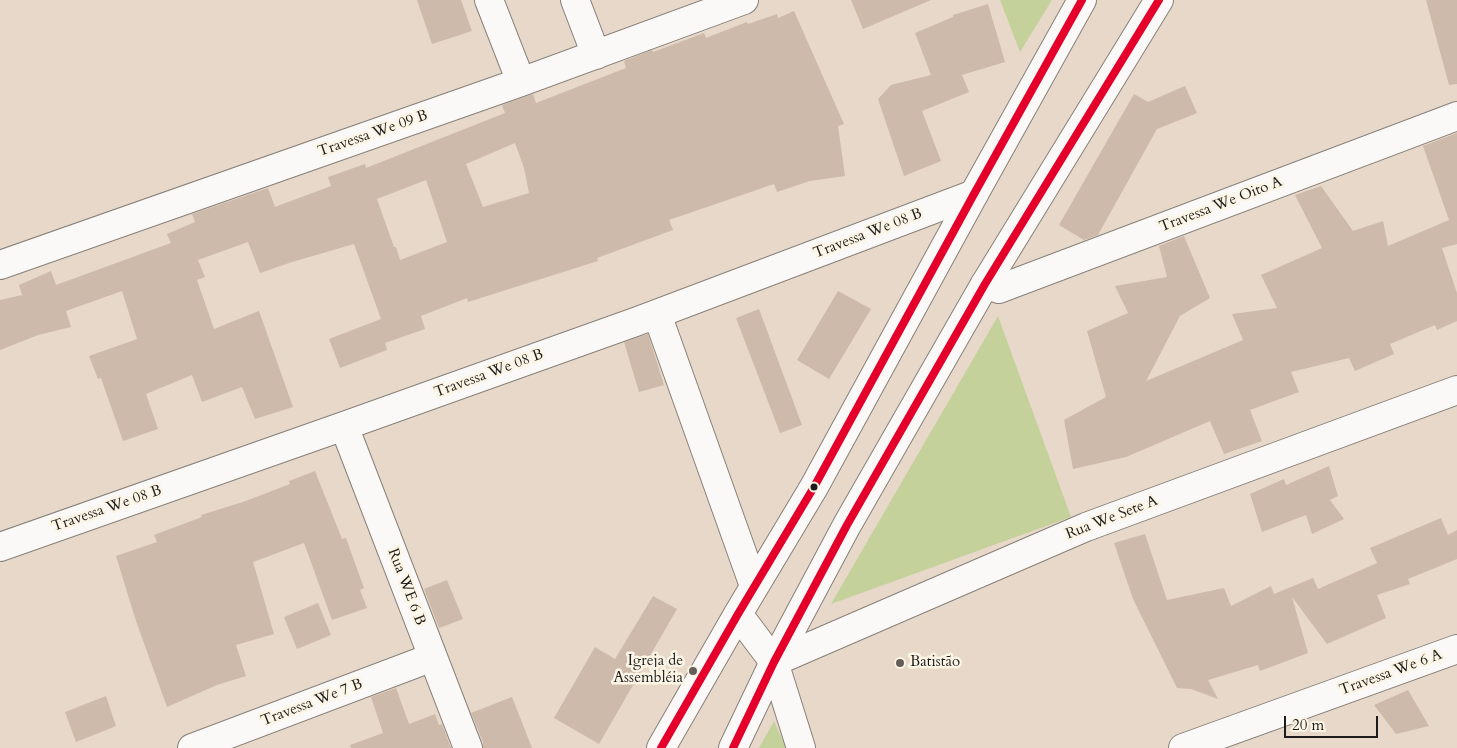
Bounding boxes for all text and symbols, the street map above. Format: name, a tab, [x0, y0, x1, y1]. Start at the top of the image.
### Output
street label: Travessa We 09 B	[316, 107, 430, 161]
street label: Travessa We Oito A	[1157, 173, 1285, 237]
street label: Travessa We 08 B	[811, 205, 925, 263]
street label: Travessa We 08 B	[432, 346, 546, 402]
street label: Travessa We 08 B	[50, 482, 164, 536]
unlabelled marker	[809, 482, 819, 492]
street label: Rua We Sete A	[1063, 492, 1161, 544]
street label: Rua WE 6 B	[383, 546, 429, 628]
street label: Travessa We 6 A	[1337, 646, 1445, 700]
place label: Igreja de Assembléia	[613, 653, 683, 688]
place label: Batistão	[910, 654, 960, 672]
marker: Batistão	[894, 657, 906, 669]
marker: Igreja de Assembléia	[687, 665, 699, 677]
street label: Travessa We 7 B	[259, 675, 365, 731]
scale bar	[1287, 706, 1381, 738]
text: 20 m	[1292, 715, 1324, 735]

